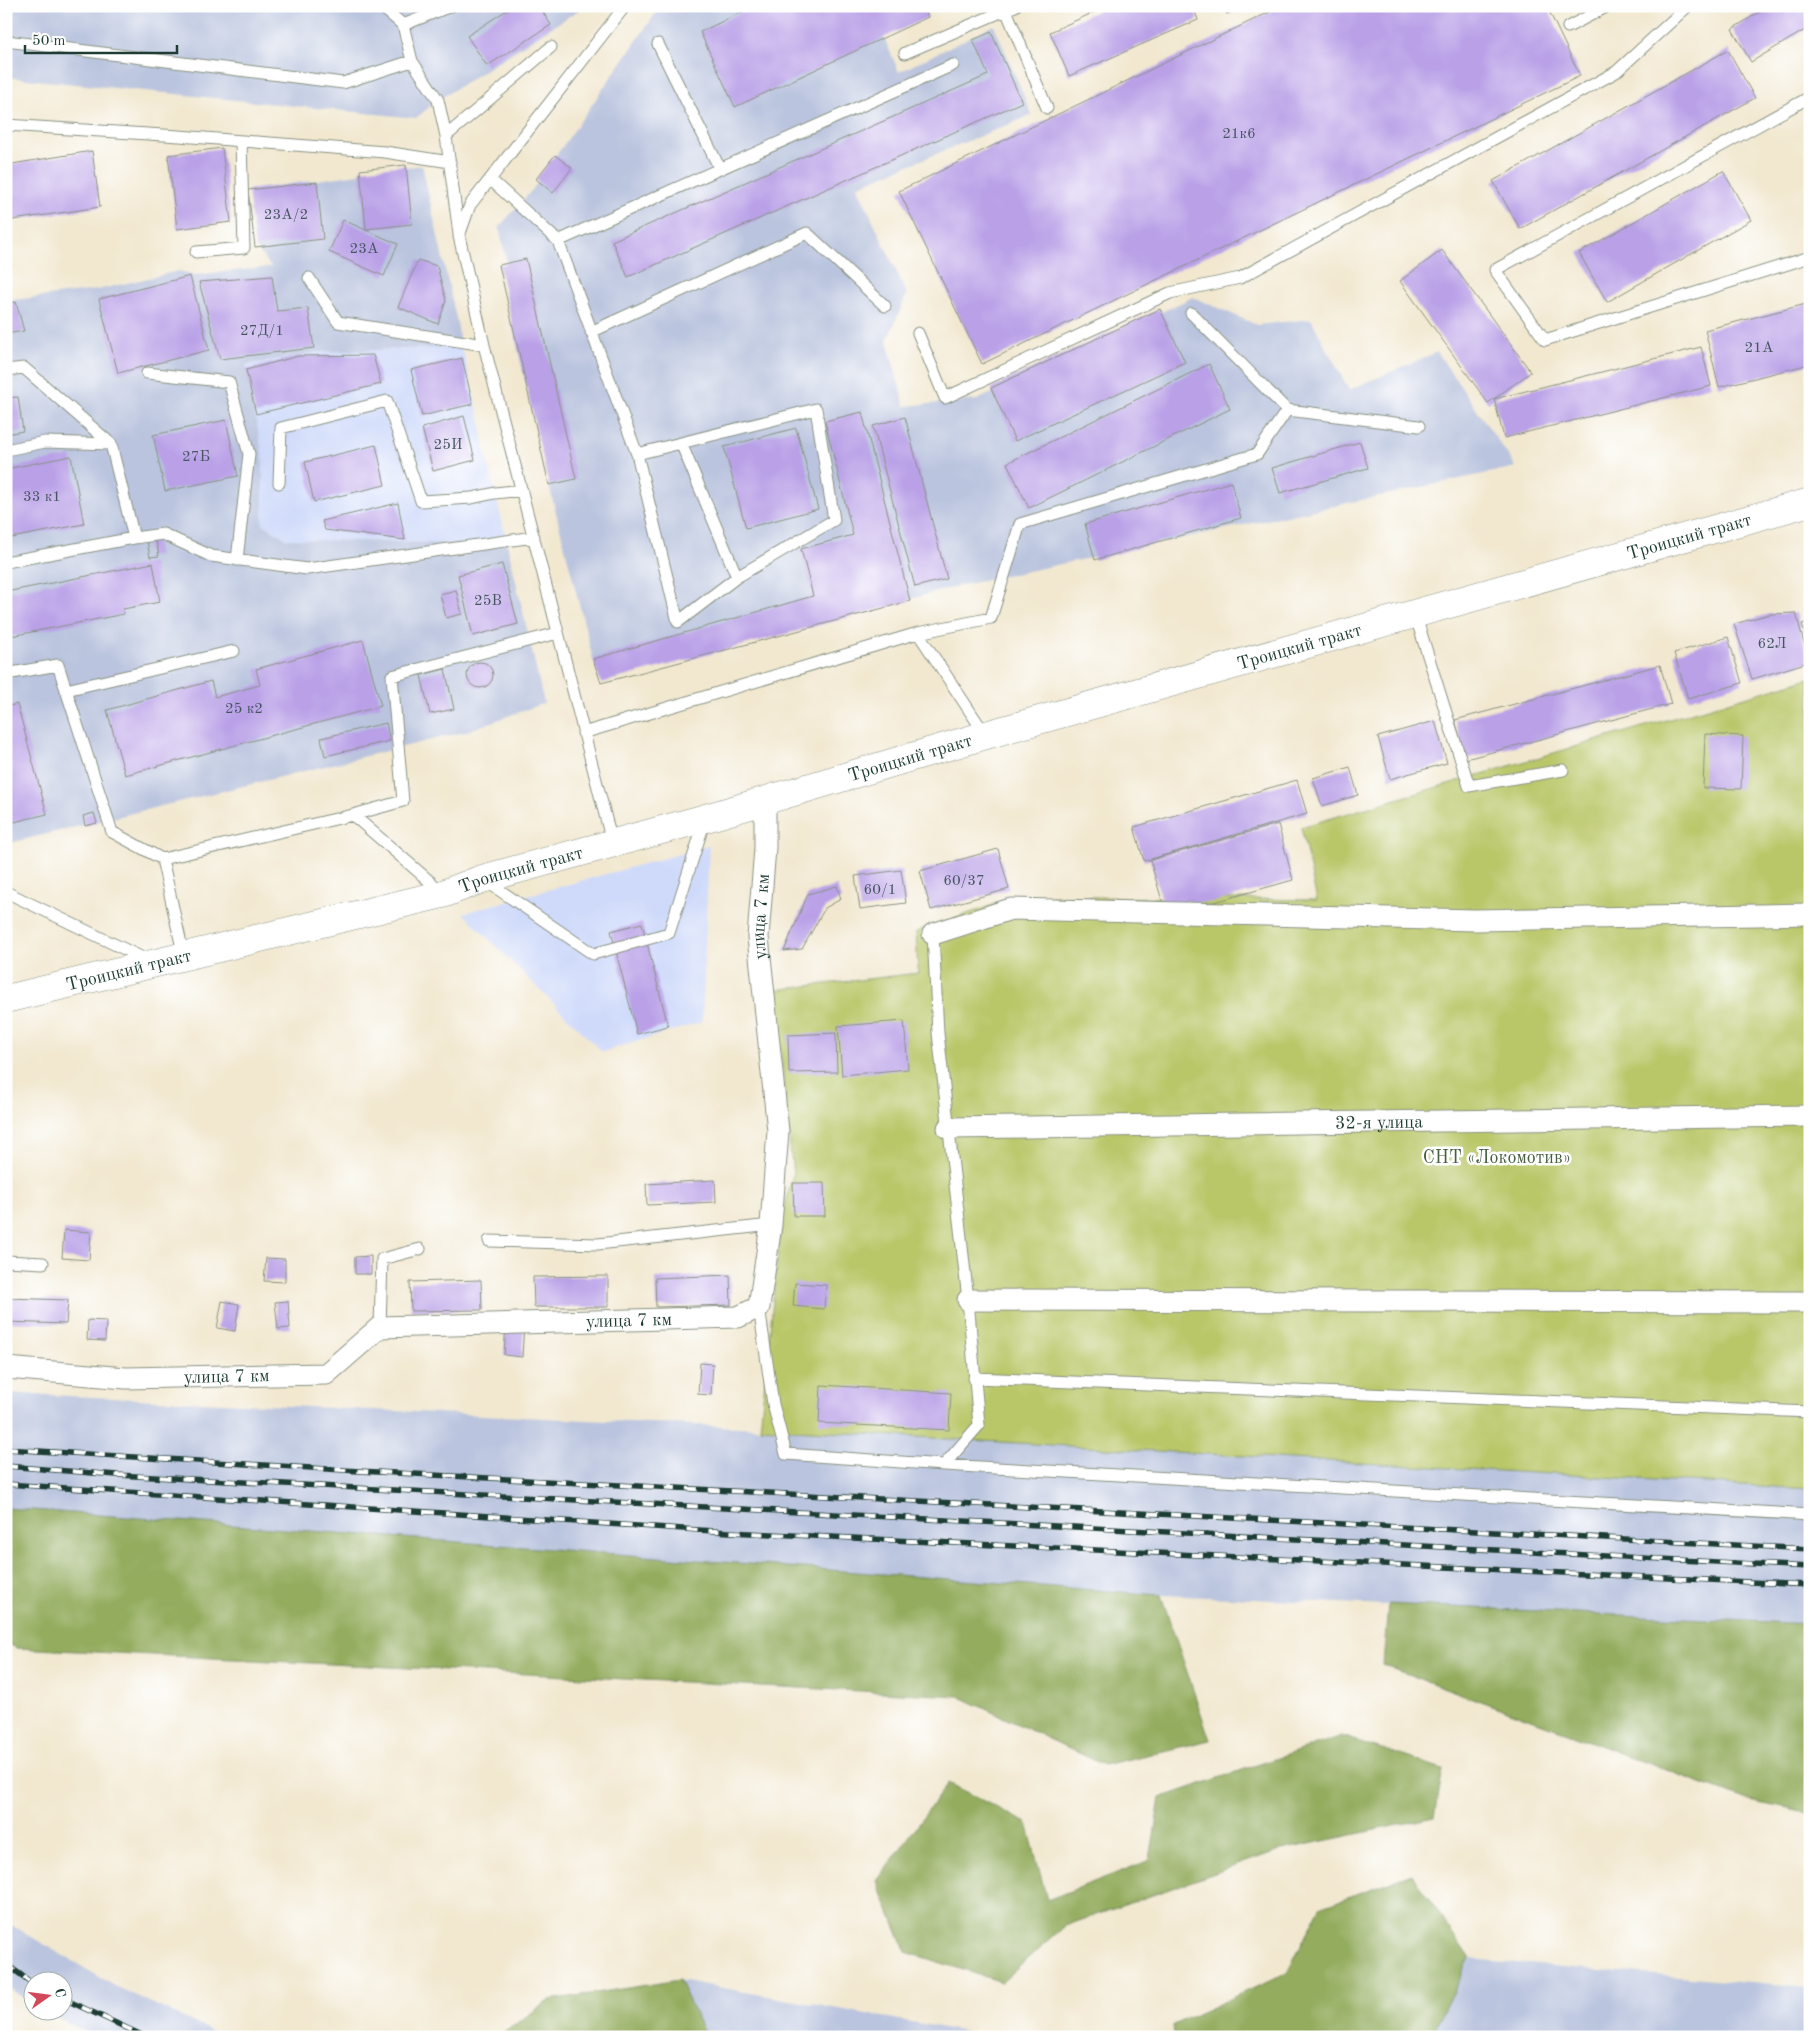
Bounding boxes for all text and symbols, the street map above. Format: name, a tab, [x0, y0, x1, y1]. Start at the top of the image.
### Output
scale bar	[25, 22, 178, 54]
text: 50 m	[32, 34, 66, 49]
house number: 21к6	[1222, 127, 1256, 142]
house number: 23А/2	[264, 208, 308, 223]
house number: 23А	[350, 242, 379, 257]
house number: 27Д/1	[240, 324, 284, 339]
house number: 21А	[1745, 341, 1774, 356]
house number: 25И	[434, 438, 462, 453]
house number: 27Б	[182, 450, 210, 465]
house number: 33 к1	[23, 490, 61, 505]
street label: Троицкий тракт	[1625, 511, 1754, 563]
house number: 25В	[474, 594, 502, 609]
street label: Троицкий тракт	[1235, 621, 1364, 674]
house number: 62Л	[1757, 637, 1787, 652]
house number: 25 к2	[225, 702, 263, 717]
street label: Троицкий тракт	[846, 732, 974, 785]
street label: Троицкий тракт	[456, 844, 585, 897]
street label: улица 7 км	[750, 873, 773, 960]
house number: 60/37	[943, 874, 985, 889]
house number: 60/1	[864, 883, 896, 898]
street label: Троицкий тракт	[64, 947, 193, 994]
street label: 32-я улица	[1335, 1113, 1423, 1133]
park label: СНТ «Локомотив»	[1423, 1149, 1571, 1167]
street label: улица 7 км	[586, 1311, 672, 1331]
street label: улица 7 км	[183, 1367, 270, 1387]
north arrow	[22, 1970, 72, 2020]
text: С	[52, 1987, 68, 1999]

